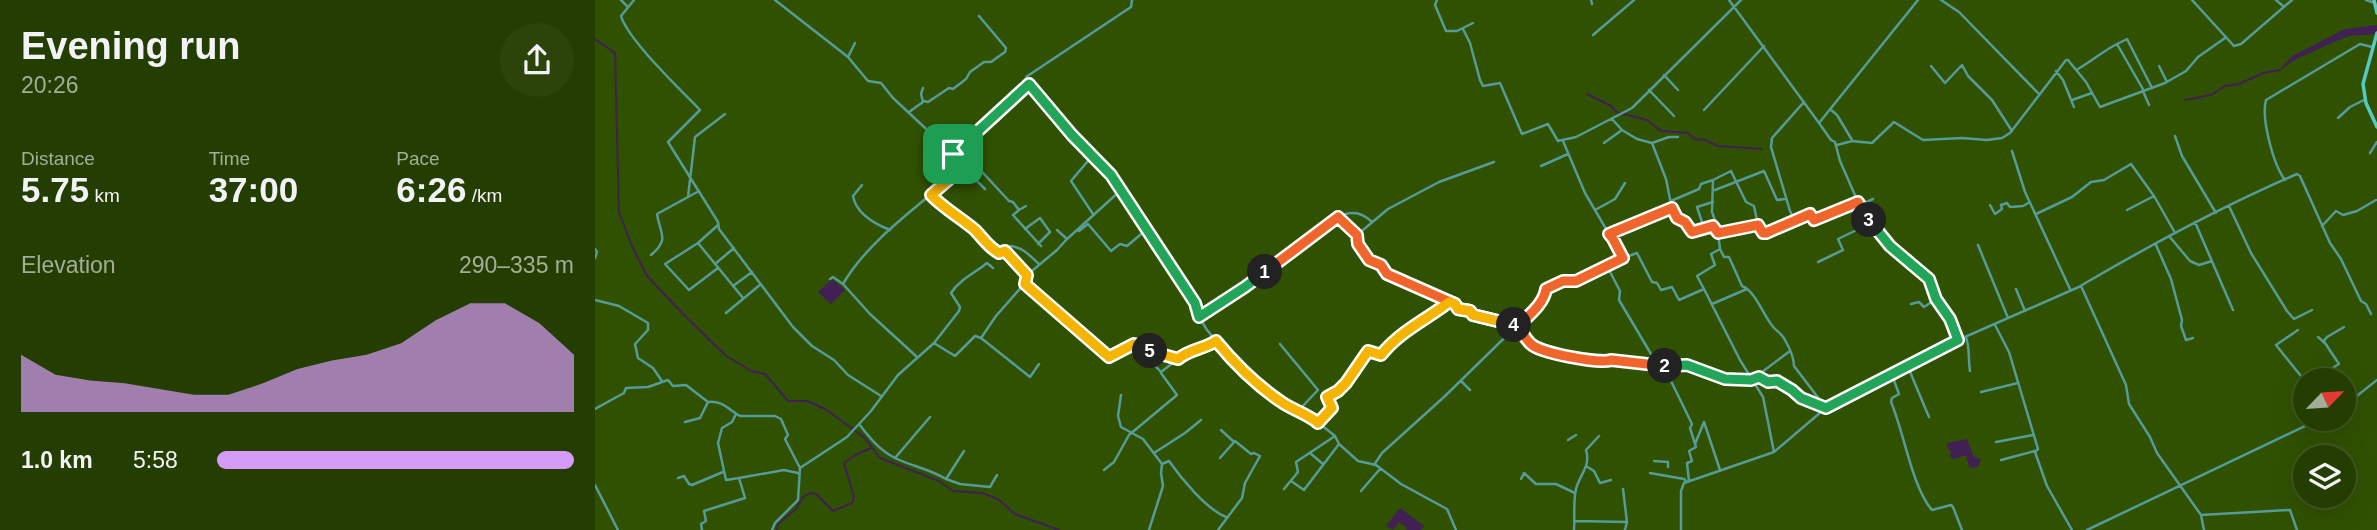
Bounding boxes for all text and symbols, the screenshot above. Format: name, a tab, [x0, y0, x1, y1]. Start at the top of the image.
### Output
button: share	[500, 23, 574, 97]
text: Evening run	[21, 25, 241, 67]
text: 20:26	[21, 72, 79, 98]
pin	[923, 124, 983, 184]
icon: arrive	[934, 135, 972, 173]
text: Distance	[21, 148, 95, 169]
text: Time	[209, 148, 250, 169]
text: Pace	[396, 148, 440, 169]
text: 5.75	[21, 170, 89, 209]
text: 37:00	[209, 170, 298, 209]
text: 6:26	[396, 170, 466, 209]
text: km	[89, 185, 120, 206]
text: /km	[466, 185, 502, 206]
pin: 3	[1851, 202, 1887, 238]
text: 3	[1863, 209, 1874, 230]
text: Elevation	[21, 252, 116, 278]
text: 290–335 m	[459, 252, 574, 278]
pin: 1	[1247, 254, 1283, 290]
text: 1	[1259, 261, 1270, 282]
pin: 4	[1497, 308, 1531, 342]
text: 4	[1508, 314, 1519, 335]
pin: 5	[1133, 334, 1167, 368]
text: 5	[1144, 340, 1155, 361]
pin: 2	[1647, 348, 1683, 384]
text: 2	[1659, 355, 1670, 376]
north arrow	[2293, 368, 2355, 430]
map controls	[2293, 368, 2356, 508]
button: layers	[2293, 445, 2356, 508]
text: 1.0 km	[21, 447, 93, 473]
text: 5:58	[133, 447, 178, 473]

